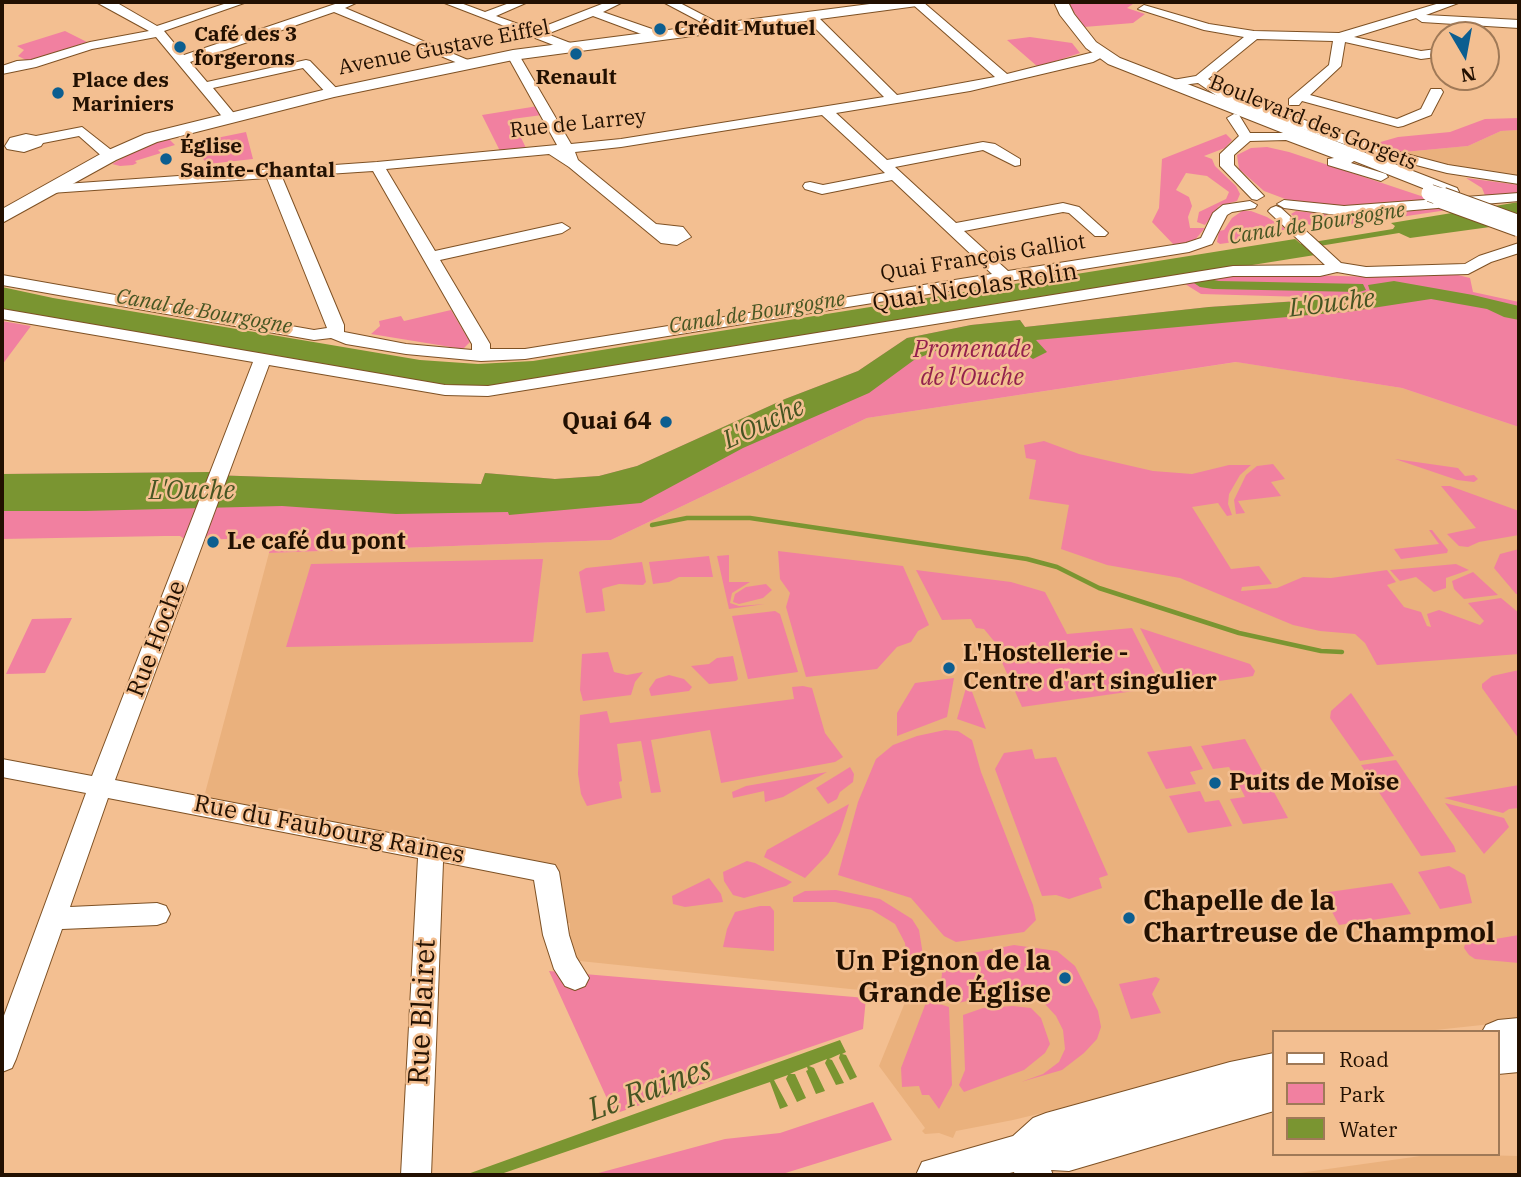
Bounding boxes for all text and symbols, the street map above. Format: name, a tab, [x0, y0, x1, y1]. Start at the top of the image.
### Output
street label: Avenue Gustave Eiffel	[336, 15, 552, 81]
place label: Crédit Mutuel	[674, 16, 816, 42]
marker: Crédit Mutuel	[652, 21, 668, 37]
north arrow	[1430, 21, 1500, 91]
place label: Café des 3 forgerons	[194, 22, 297, 72]
marker: Café des 3 forgerons	[172, 39, 188, 55]
marker: Renault	[568, 46, 584, 62]
text: N	[1459, 62, 1478, 88]
place label: Renault	[536, 65, 616, 91]
place label: Place des Mariniers	[72, 68, 174, 118]
street label: Boulevard des Gorgets	[1206, 70, 1420, 176]
marker: Place des Mariniers	[50, 85, 66, 101]
street label: Rue de Larrey	[509, 104, 647, 144]
place label: Église Sainte-Chantal	[180, 134, 335, 184]
marker: Église Sainte-Chantal	[158, 151, 174, 167]
water label: Canal de Bourgogne	[1227, 198, 1407, 250]
street label: Quai François Galliot	[879, 229, 1087, 287]
street label: Quai Nicolas Rolin	[870, 258, 1080, 318]
water label: L'Ouche	[1287, 283, 1377, 325]
water label: Canal de Bourgogne	[114, 284, 294, 340]
water label: Canal de Bourgogne	[667, 287, 847, 339]
park label: Promenade de l'Ouche	[913, 336, 1031, 392]
water label: L'Ouche	[718, 392, 810, 456]
place label: Quai 64	[562, 408, 652, 436]
marker: Quai 64	[658, 414, 674, 430]
water label: L'Ouche	[149, 475, 235, 507]
place label: Le café du pont	[227, 528, 406, 556]
marker: Le café du pont	[205, 534, 221, 550]
street label: Rue Hoche	[122, 577, 192, 701]
place label: L'Hostellerie - Centre d'art singulier	[963, 640, 1217, 696]
marker: L'Hostellerie - Centre d'art singulier	[941, 660, 957, 676]
place label: Puits de Moïse	[1229, 769, 1399, 797]
marker: Puits de Moïse	[1207, 775, 1223, 791]
street label: Rue du Faubourg Raines	[191, 790, 467, 870]
place label: Chapelle de la Chartreuse de Champmol	[1143, 885, 1495, 951]
marker: Chapelle de la Chartreuse de Champmol	[1121, 910, 1137, 926]
street label: Rue Blairet	[402, 938, 444, 1086]
place label: Un Pignon de la Grande Église	[835, 945, 1051, 1011]
marker: Un Pignon de la Grande Église	[1057, 970, 1073, 986]
legend	[1272, 1030, 1500, 1156]
text: Road	[1339, 1045, 1389, 1073]
water label: Le Raines	[583, 1050, 717, 1130]
text: Park	[1339, 1080, 1385, 1108]
text: Water	[1339, 1115, 1397, 1143]

